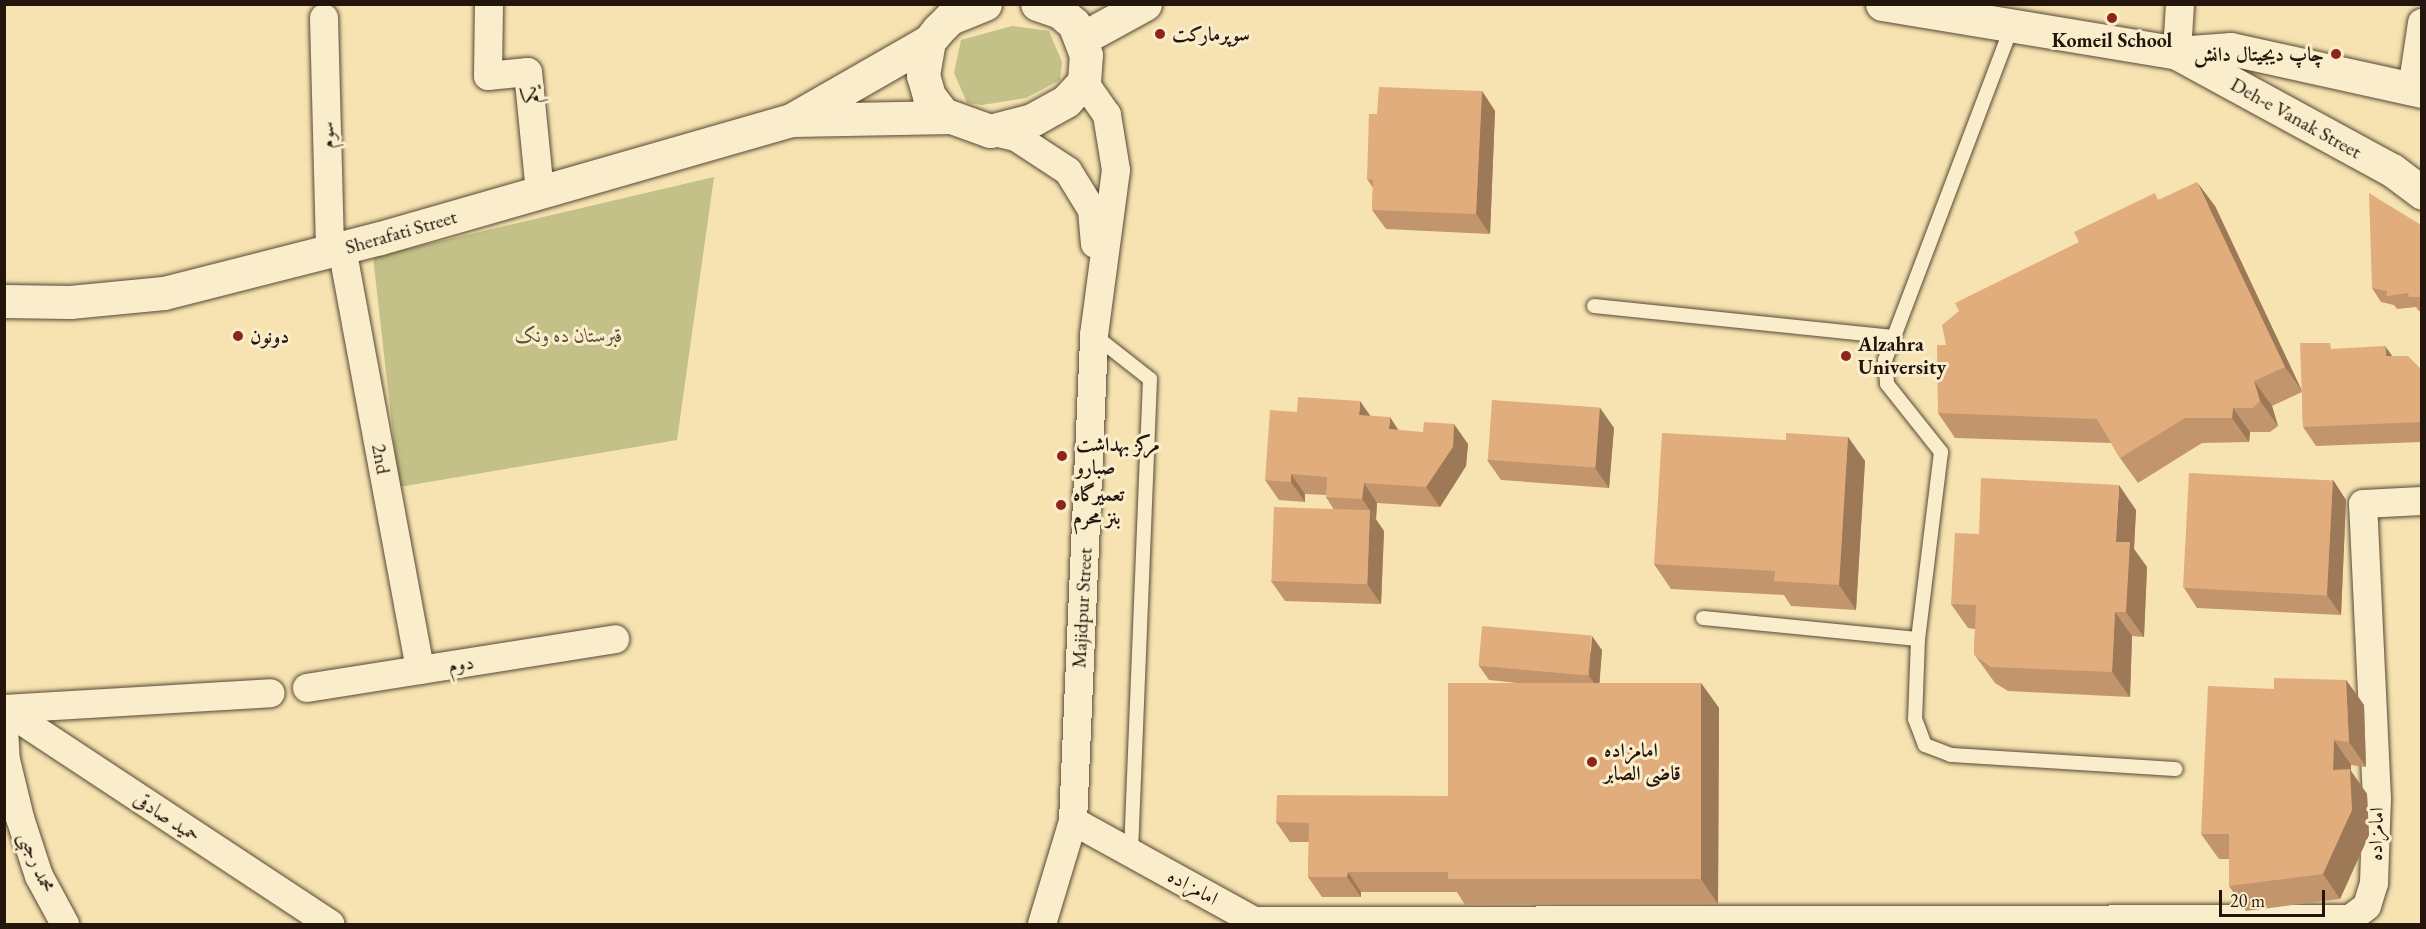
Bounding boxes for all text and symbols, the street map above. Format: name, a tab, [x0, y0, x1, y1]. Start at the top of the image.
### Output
marker: Komeil School	[2105, 11, 2119, 25]
place label: سوپرمارکت	[1172, 22, 1250, 46]
marker: سوپرمارکت	[1153, 27, 1167, 41]
place label: Komeil School	[2052, 28, 2172, 52]
place label: چاپ دیجیتال دانش	[2194, 42, 2324, 66]
marker: چاپ دیجیتال دانش	[2329, 47, 2343, 61]
street label: Deh-e Vanak Street	[2226, 72, 2366, 164]
street label: یکم	[517, 85, 543, 105]
street label: سوم	[315, 121, 339, 149]
street label: Sherafati Street	[342, 205, 460, 259]
park label: قبرستان ده ونک	[515, 323, 623, 347]
place label: دونون	[250, 324, 289, 348]
marker: دونون	[231, 329, 245, 343]
place label: Alzahra University	[1858, 332, 1946, 379]
marker: Alzahra University	[1839, 349, 1853, 363]
place label: مرکز بهداشت صبارو	[1076, 432, 1160, 479]
street label: 2nd	[367, 442, 395, 476]
marker: مرکز بهداشت صبارو	[1053, 447, 1071, 465]
place label: تعمیرگاه بنز محرم	[1073, 482, 1124, 529]
marker: تعمیرگاه بنز محرم	[1054, 498, 1068, 512]
street label: Majidpur Street	[1067, 547, 1097, 669]
street label: دوم	[446, 650, 476, 678]
place label: امامزاده قاضی الصابر	[1604, 738, 1681, 785]
marker: امامزاده قاضی الصابر	[1585, 755, 1599, 769]
street label: حمید صادقی	[129, 787, 205, 847]
street label: امامزاده	[2363, 807, 2389, 861]
street label: محمد رجبی	[14, 828, 60, 896]
street label: امامزاده	[1164, 863, 1222, 911]
scale bar	[2222, 878, 2328, 916]
text: 20 m	[2230, 889, 2265, 912]

